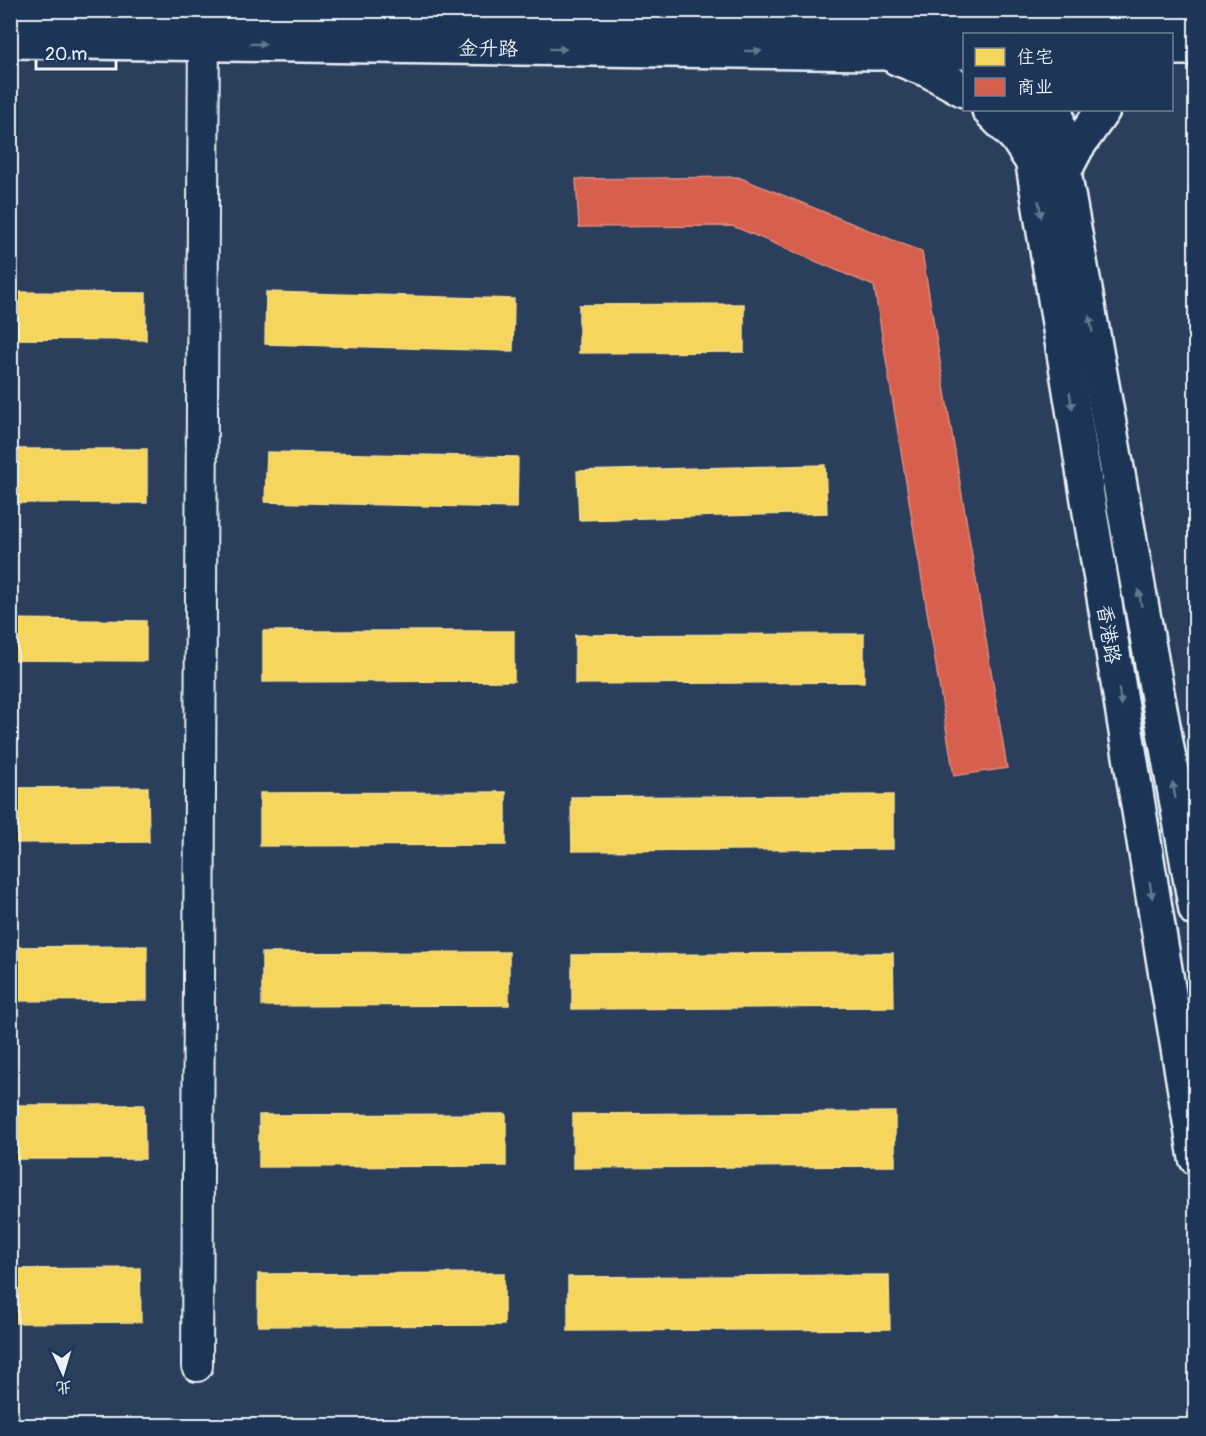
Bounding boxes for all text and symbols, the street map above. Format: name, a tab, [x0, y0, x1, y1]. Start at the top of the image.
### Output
scale bar	[36, 33, 116, 71]
legend	[963, 33, 1173, 111]
street label: 金升路	[458, 35, 519, 62]
one-way arrow	[248, 39, 267, 49]
text: 20 m	[45, 43, 87, 66]
one-way arrow	[548, 44, 567, 53]
text: 住宅	[1017, 46, 1053, 69]
one-way arrow	[743, 47, 762, 56]
text: 商业	[1017, 76, 1053, 99]
one-way arrow	[1035, 199, 1044, 218]
one-way arrow	[1086, 314, 1095, 333]
one-way arrow	[1067, 392, 1076, 411]
one-way arrow	[1135, 589, 1144, 608]
street label: 香港路	[1091, 602, 1126, 667]
one-way arrow	[1116, 688, 1125, 707]
one-way arrow	[1169, 781, 1178, 800]
one-way arrow	[1147, 880, 1156, 899]
north arrow	[33, 1343, 93, 1403]
text: 北	[55, 1376, 73, 1398]

